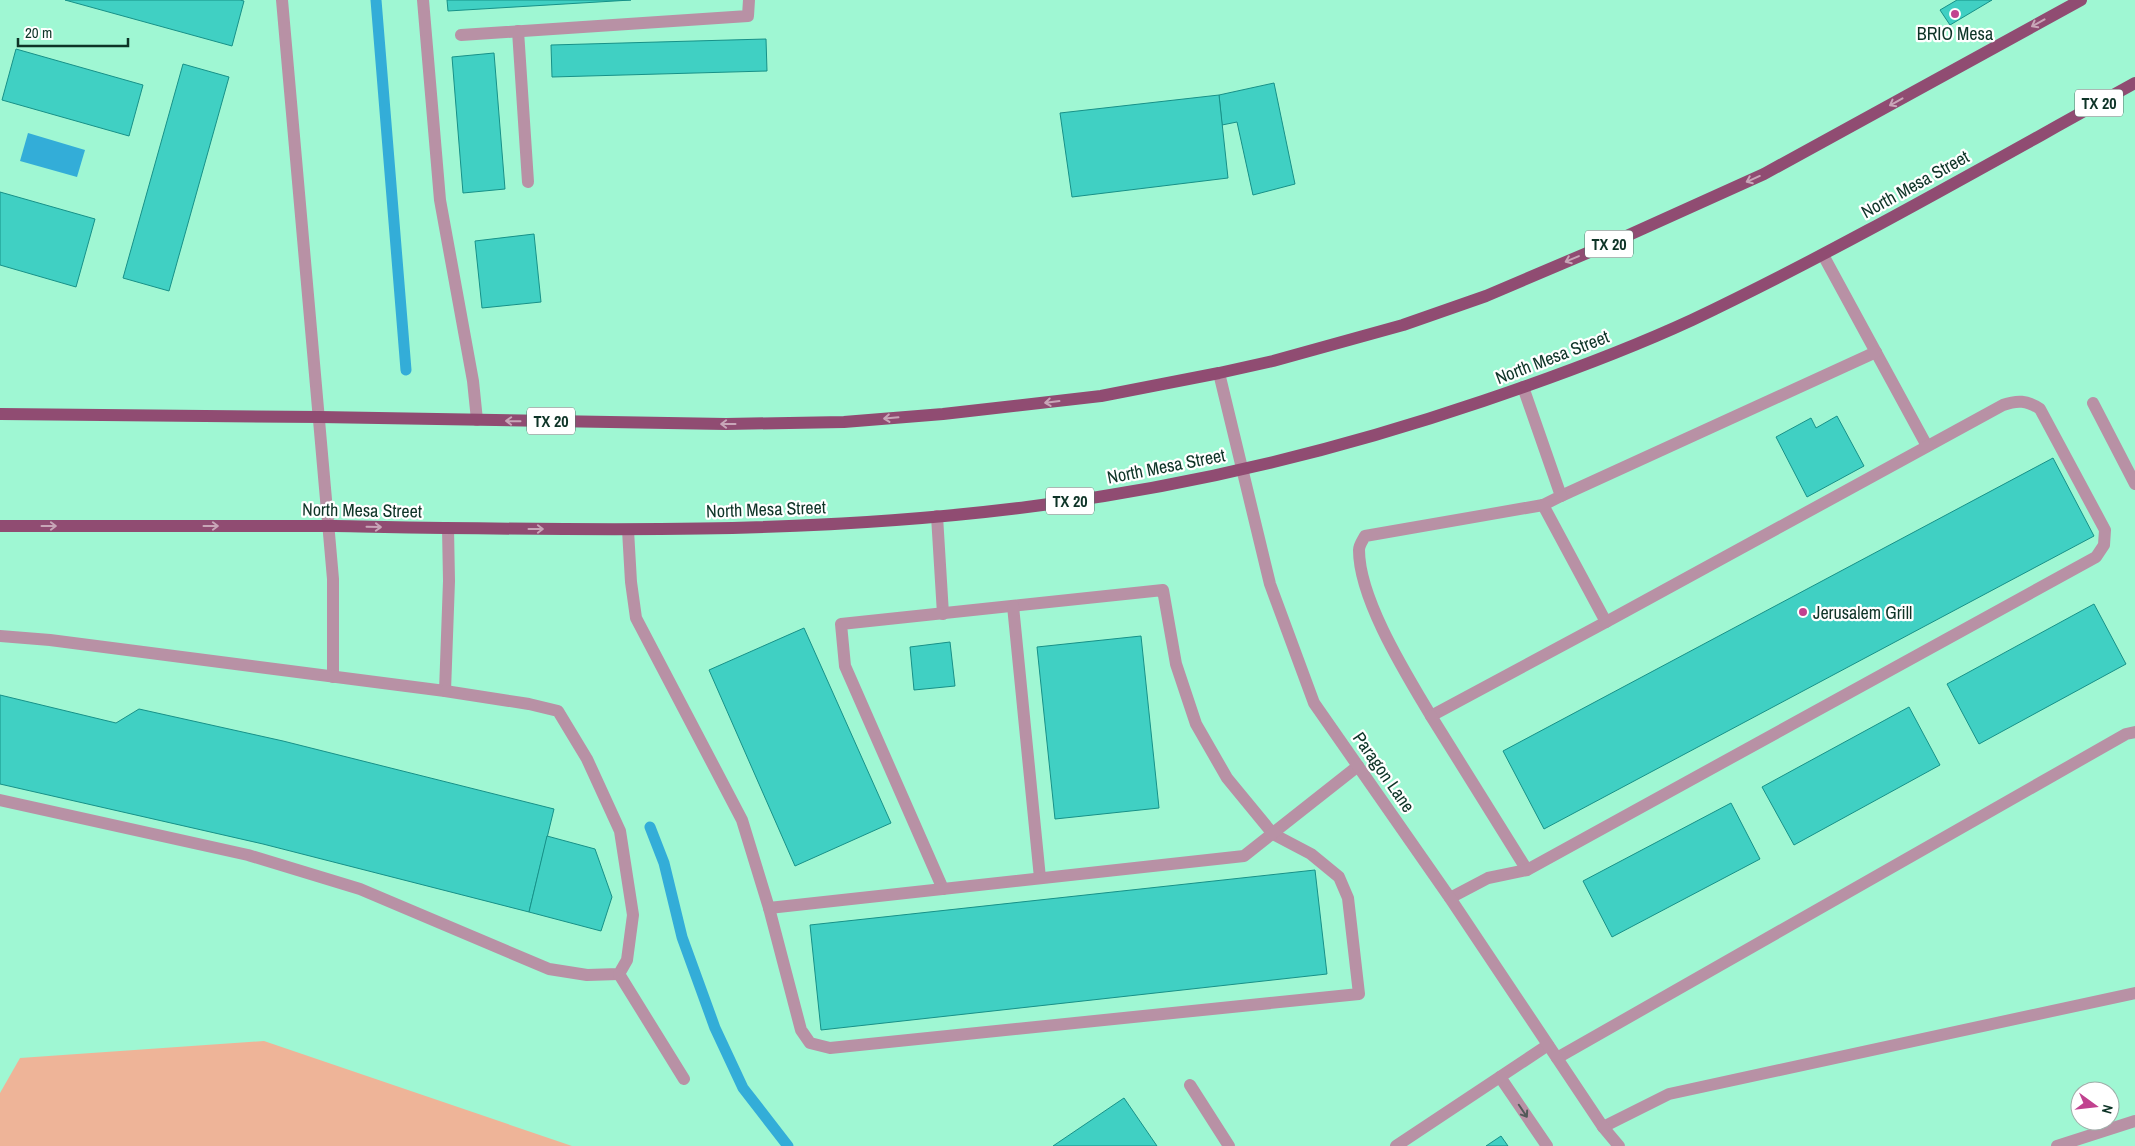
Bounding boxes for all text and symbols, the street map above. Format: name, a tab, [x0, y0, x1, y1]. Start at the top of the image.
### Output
marker: BRIO Mesa	[1949, 8, 1961, 20]
scale bar	[18, 15, 128, 47]
one-way arrow	[2031, 19, 2046, 29]
place label: BRIO Mesa	[1917, 21, 1993, 46]
text: 20 m	[25, 22, 52, 43]
road number: TX 20	[2075, 90, 2123, 116]
one-way arrow	[1889, 97, 1903, 107]
street label: North Mesa Street	[1857, 144, 1973, 224]
one-way arrow	[1746, 174, 1761, 184]
road number: TX 20	[1585, 230, 1633, 258]
one-way arrow	[1565, 255, 1580, 265]
street label: North Mesa Street	[1492, 324, 1612, 390]
one-way arrow	[1045, 397, 1061, 407]
road number: TX 20	[527, 408, 575, 434]
one-way arrow	[883, 414, 899, 423]
one-way arrow	[506, 416, 522, 425]
one-way arrow	[721, 419, 737, 429]
street label: North Mesa Street	[1105, 442, 1227, 490]
road number: TX 20	[1046, 488, 1094, 514]
street label: North Mesa Street	[706, 494, 826, 524]
street label: North Mesa Street	[302, 496, 422, 524]
one-way arrow	[40, 521, 56, 531]
one-way arrow	[202, 521, 219, 531]
one-way arrow	[365, 522, 381, 532]
one-way arrow	[528, 524, 544, 534]
place label: Jerusalem Grill	[1813, 600, 1912, 625]
marker: Jerusalem Grill	[1797, 606, 1809, 618]
street label: Paragon Lane	[1347, 727, 1421, 817]
north arrow	[2070, 1081, 2120, 1131]
text: N	[2098, 1103, 2117, 1116]
one-way arrow	[1518, 1104, 1528, 1118]

